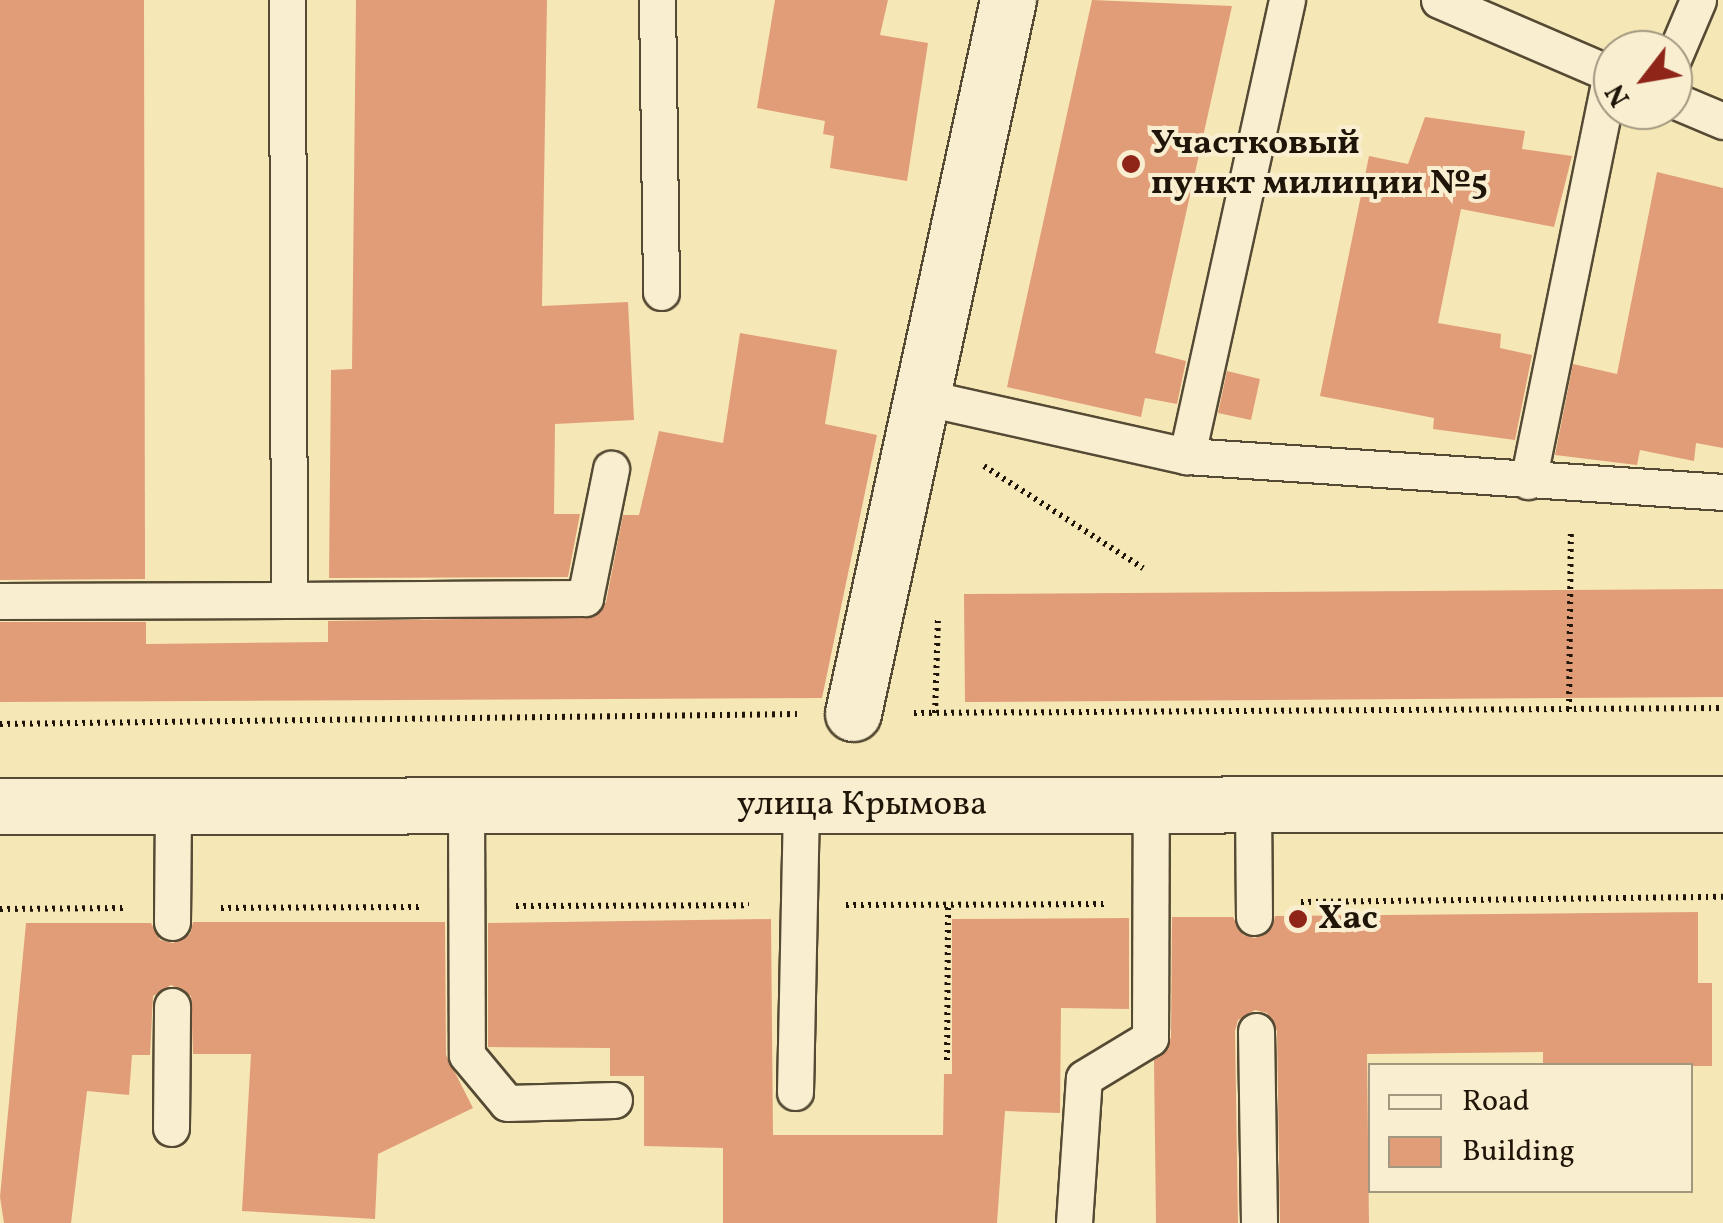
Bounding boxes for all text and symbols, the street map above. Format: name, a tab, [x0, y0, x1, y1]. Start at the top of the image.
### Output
north arrow	[1593, 30, 1693, 130]
text: N	[1597, 76, 1641, 113]
place label: Участковый пункт милиции №5	[1151, 123, 1488, 205]
marker: Участковый пункт милиции №5	[1120, 153, 1142, 175]
street label: улица Крымова	[737, 784, 987, 826]
place label: Хас	[1318, 898, 1378, 940]
marker: Хас	[1287, 908, 1309, 930]
legend	[1368, 1063, 1693, 1193]
text: Road	[1462, 1081, 1530, 1123]
text: Building	[1462, 1131, 1575, 1173]

